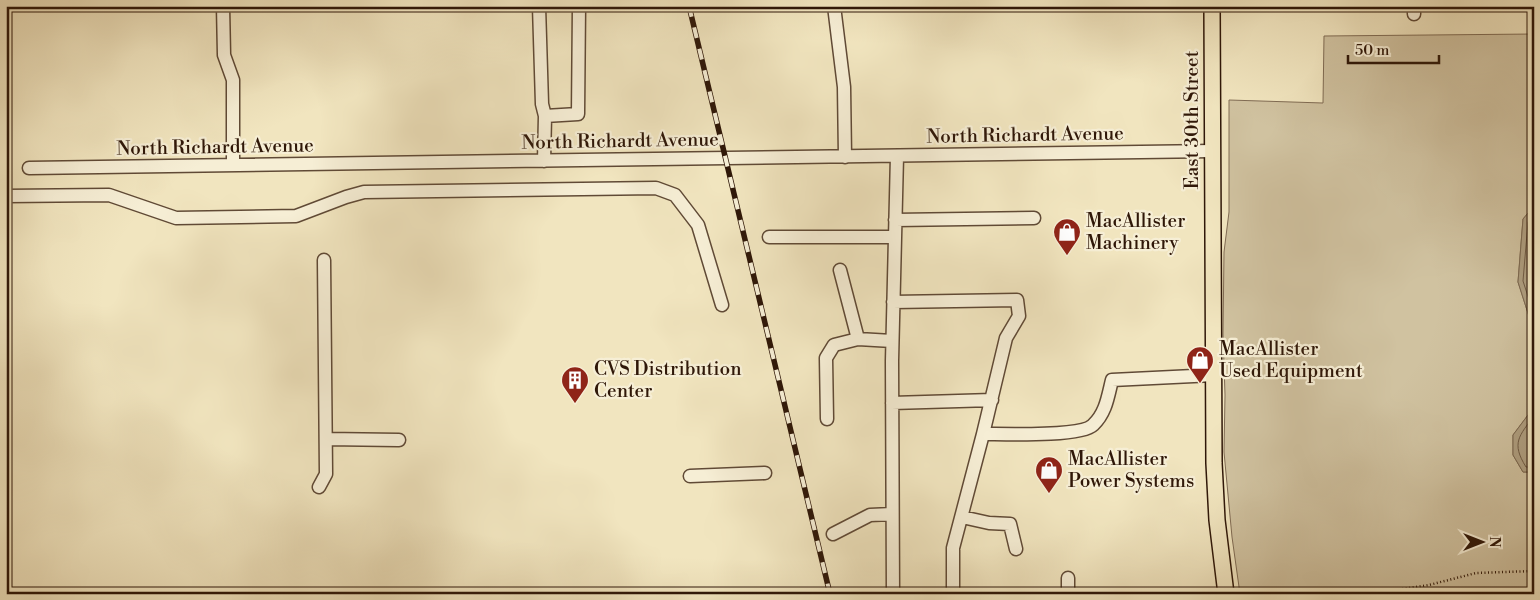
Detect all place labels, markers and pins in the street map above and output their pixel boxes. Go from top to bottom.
place label: MacAllister Machinery [1086,209,1185,255]
shop icon: MacAllister Machinery [1052,217,1082,256]
place label: MacAllister Used Equipment [1219,337,1363,383]
shop icon: MacAllister Used Equipment [1185,345,1215,384]
place label: CVS Distribution Center [594,357,742,403]
building icon: CVS Distribution Center [560,365,590,404]
place label: MacAllister Power Systems [1068,447,1194,493]
shop icon: MacAllister Power Systems [1034,455,1064,494]

